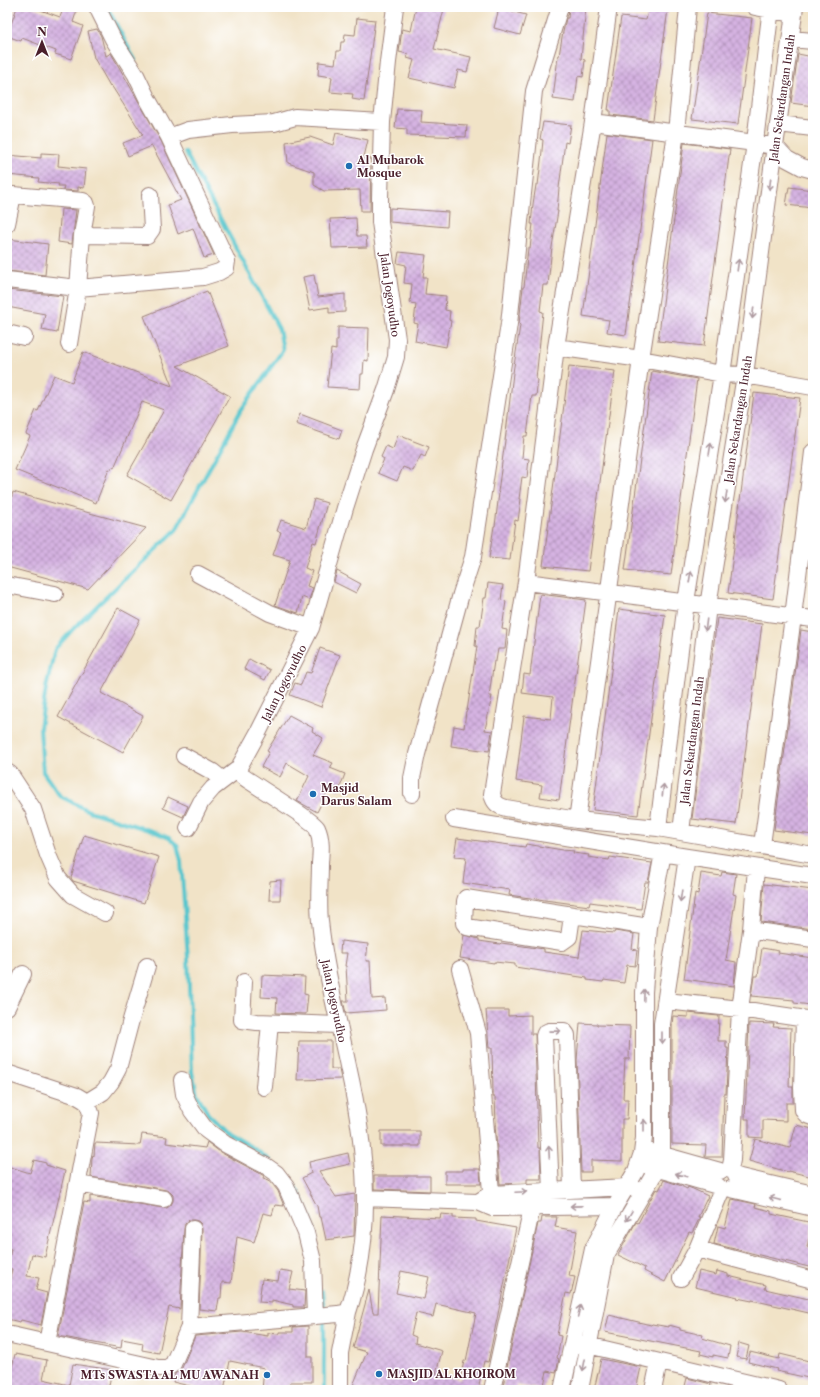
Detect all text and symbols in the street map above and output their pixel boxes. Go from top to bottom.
north arrow [22,22,62,62]
text: N [37,25,47,39]
street label: Jalan Sekardangan Indah [766,33,798,165]
place label: Al Mubarok Mosque [356,153,425,180]
marker: Al Mubarok Mosque [344,161,354,171]
one-way arrow [766,177,774,190]
street label: Jalan Jogoyudho [377,250,403,338]
one-way arrow [734,259,742,272]
one-way arrow [749,306,757,319]
street label: Jalan Sekardangan Indah [721,354,755,486]
one-way arrow [707,443,715,456]
one-way arrow [722,490,730,503]
one-way arrow [686,571,694,584]
one-way arrow [702,619,710,632]
street label: Jalan Jogoyudho [258,642,309,726]
street label: Jalan Sekardangan Indah [677,675,707,807]
place label: Masjid Darus Salam [321,781,392,808]
one-way arrow [659,783,666,796]
marker: Masjid Darus Salam [308,789,318,799]
one-way arrow [677,889,685,902]
street label: Jalan Jogoyudho [318,956,350,1044]
one-way arrow [640,989,648,1002]
one-way arrow [548,1028,561,1035]
one-way arrow [658,1031,666,1044]
one-way arrow [640,1119,648,1132]
one-way arrow [545,1146,553,1159]
one-way arrow [674,1171,687,1178]
one-way arrow [514,1189,527,1196]
one-way arrow [769,1195,782,1203]
one-way arrow [570,1203,583,1210]
one-way arrow [625,1210,633,1221]
one-way arrow [575,1305,583,1318]
one-way arrow [580,1358,588,1371]
place label: MASJID AL KHOIROM [387,1367,516,1381]
place label: MTs SWASTA AL MU AWANAH [81,1368,259,1382]
marker: MASJID AL KHOIROM [374,1369,384,1379]
marker: MTs SWASTA AL MU AWANAH [262,1370,272,1380]

